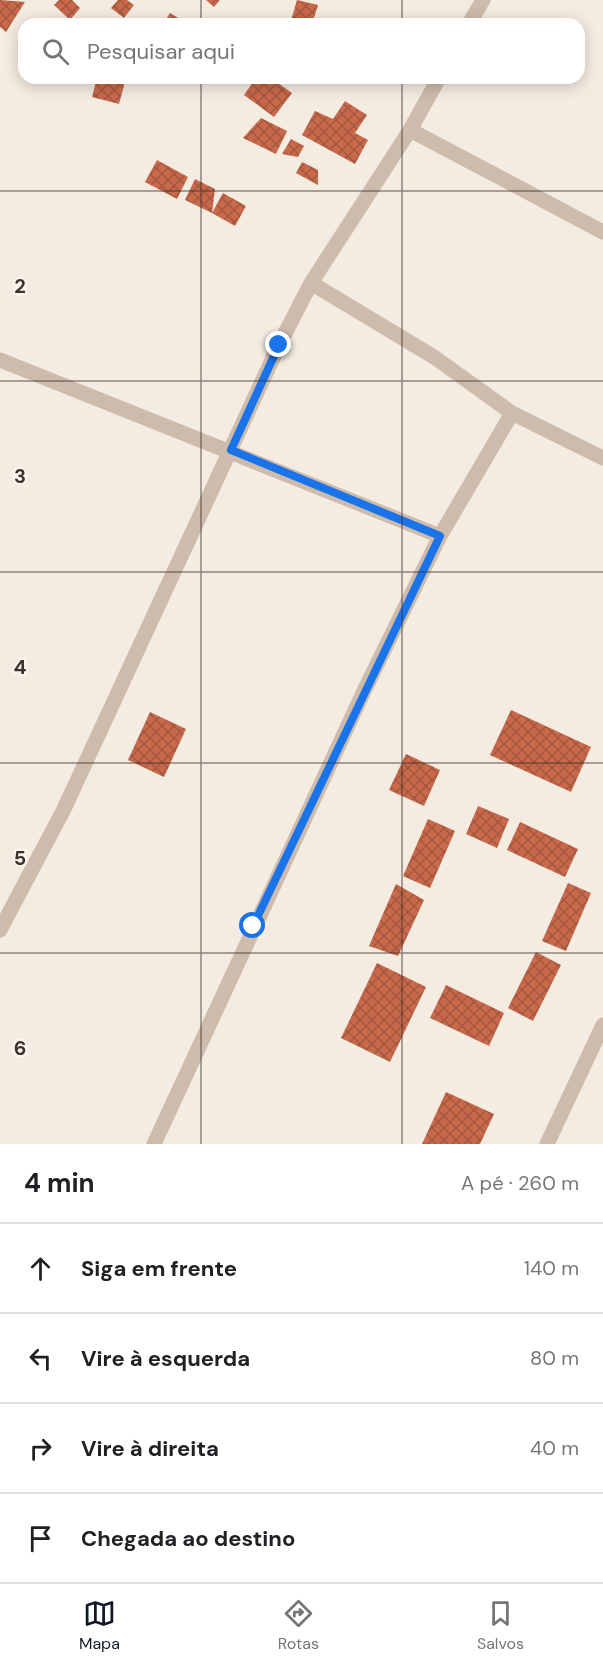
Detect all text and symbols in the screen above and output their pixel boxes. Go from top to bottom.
search box [18,18,585,84]
icon: search [39,35,72,68]
text: Pesquisar aqui [87,37,235,66]
text: 2 [14,273,26,299]
route end [265,331,291,357]
text: 3 [14,463,26,489]
text: 4 [14,654,27,680]
text: 5 [14,845,26,871]
route start [239,912,265,938]
text: 6 [14,1035,26,1061]
text: 4 min [24,1166,95,1200]
text: A pé · 260 m [461,1170,579,1196]
icon: ahead [24,1252,57,1285]
text: Siga em frente [81,1254,237,1283]
text: 140 m [524,1255,579,1281]
icon: left [24,1342,57,1375]
text: Vire à esquerda [81,1344,250,1373]
text: 80 m [530,1345,579,1371]
icon: right [24,1432,57,1465]
text: Vire à direita [81,1434,219,1463]
text: 40 m [530,1435,579,1461]
icon: arrive [24,1522,57,1555]
text: Chegada ao destino [81,1524,295,1553]
tab: Mapa [79,1597,120,1654]
tab: Rotas [278,1597,319,1654]
tab: Salvos [477,1597,524,1654]

